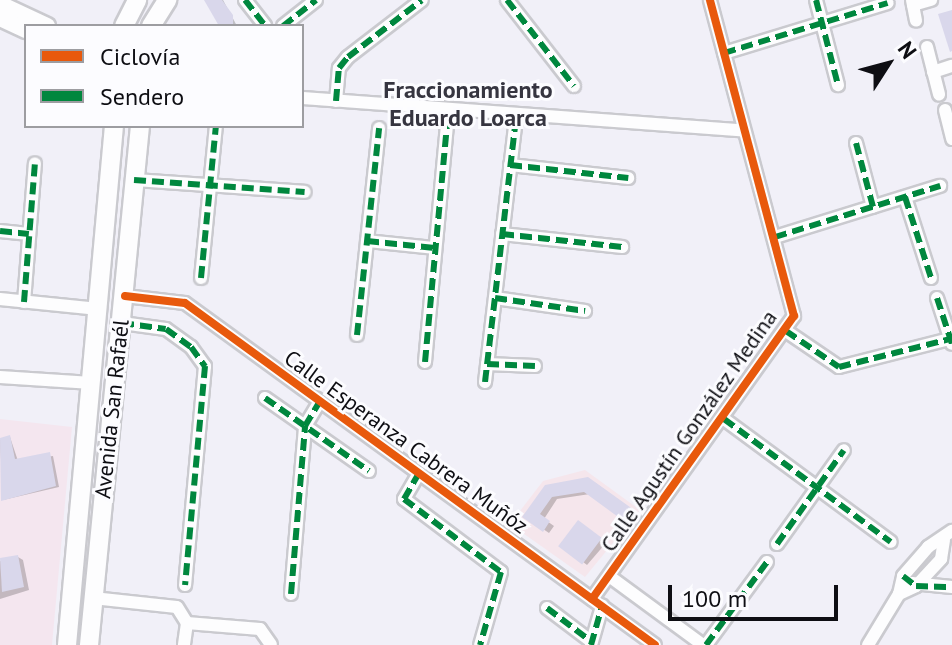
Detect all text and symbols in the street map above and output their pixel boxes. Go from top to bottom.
legend [24,24,304,128]
north arrow [848,24,928,104]
text: N [892,36,923,64]
text: Ciclovía [100,41,180,72]
district label: Fraccionamiento Eduardo Loarca [383,76,553,132]
text: Sendero [100,81,184,112]
street label: Calle Agustín González Medina [595,305,783,557]
street label: Avenida San Rafaél [89,318,135,500]
street label: Calle Esperanza Cabrera Muñóz [279,345,533,539]
scale bar [672,569,842,619]
text: 100 m [682,583,747,614]

